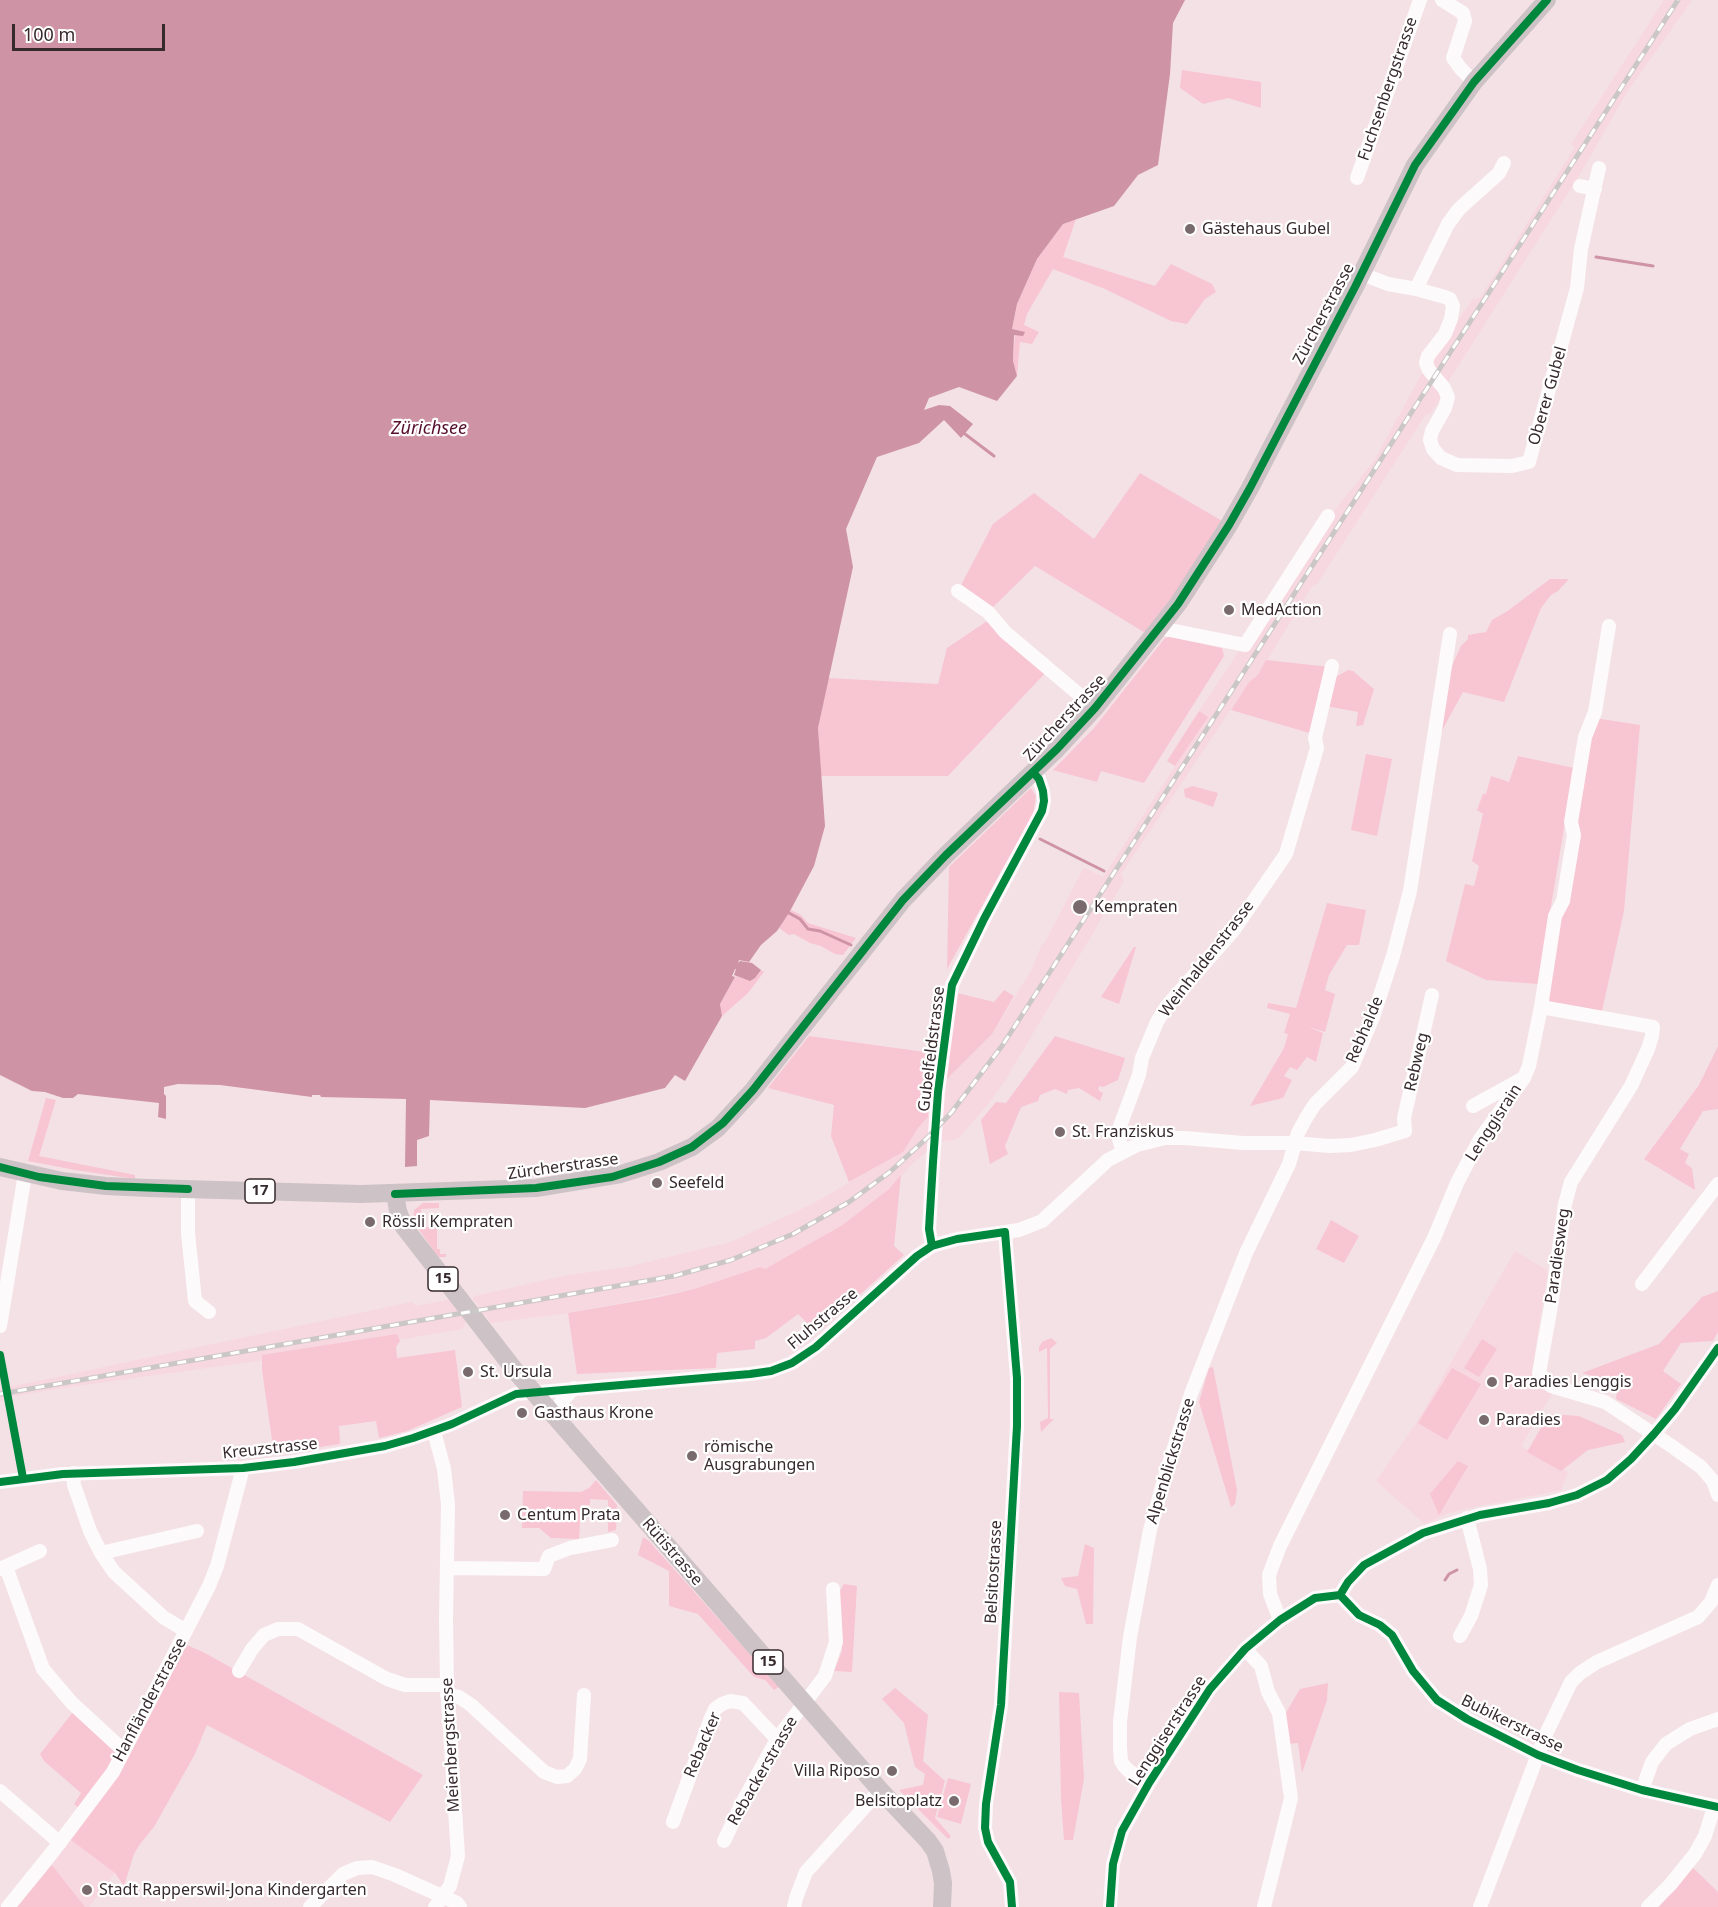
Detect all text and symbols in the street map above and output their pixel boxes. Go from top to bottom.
scale bar [15,12,168,50]
street label: Fuchsenbergstrasse [1354,15,1422,163]
text: 100 m [23,22,75,46]
place label: Gästehaus Gubel [1202,219,1330,239]
marker: Gästehaus Gubel [1183,222,1197,236]
street label: Zürcherstrasse [1289,260,1359,368]
street label: Oberer Gubel [1525,344,1571,448]
water label: Zürichsee [391,418,467,440]
place label: MedAction [1241,600,1322,620]
marker: MedAction [1222,603,1236,617]
street label: Zürcherstrasse [1020,671,1110,765]
place label: Kempraten [1094,897,1178,917]
street label: Weinhaldenstrasse [1156,897,1258,1021]
marker: Kempraten [1071,898,1089,916]
street label: Gubelfeldstrasse [915,985,949,1113]
street label: Rebhalde [1342,994,1388,1066]
street label: Rebweg [1401,1031,1433,1093]
street label: Lenggisrain [1462,1081,1526,1165]
place label: St. Franziskus [1072,1122,1174,1142]
marker: St. Franziskus [1053,1125,1067,1139]
street label: Zürcherstrasse [506,1150,620,1184]
place label: Seefeld [669,1173,724,1193]
marker: Seefeld [650,1176,664,1190]
road number: 17 [245,1179,275,1203]
street label: Paradiesweg [1542,1207,1574,1305]
place label: Rössli Kempraten [382,1212,513,1232]
marker: Rössli Kempraten [363,1215,377,1229]
road number: 15 [428,1267,458,1291]
street label: Fluhstrasse [784,1284,862,1354]
place label: St. Ursula [480,1362,552,1382]
marker: St. Ursula [461,1365,475,1379]
place label: Paradies Lenggis [1504,1372,1632,1392]
marker: Paradies Lenggis [1485,1375,1499,1389]
street label: Alpenblickstrasse [1143,1396,1199,1526]
place label: Gasthaus Krone [534,1403,653,1423]
marker: Gasthaus Krone [515,1406,529,1420]
place label: Paradies [1496,1410,1561,1430]
marker: Paradies [1477,1413,1491,1427]
street label: Kreuzstrasse [221,1434,319,1464]
place label: römische Ausgrabungen [704,1437,815,1475]
marker: römische Ausgrabungen [685,1449,699,1463]
place label: Centum Prata [517,1505,621,1525]
marker: Centum Prata [498,1508,512,1522]
street label: Rütistrasse [638,1514,706,1590]
street label: Belsitostrasse [982,1520,1006,1624]
street label: Hanfländerstrasse [109,1635,191,1765]
road number: 15 [753,1650,783,1674]
street label: Lenggiserstrasse [1125,1672,1211,1790]
street label: Meienbergstrasse [438,1677,464,1813]
street label: Bubikerstrasse [1458,1691,1566,1757]
street label: Rebacker [681,1709,725,1781]
street label: Rebackerstrasse [724,1713,802,1829]
place label: Villa Riposo [794,1761,880,1781]
marker: Villa Riposo [885,1764,899,1778]
place label: Belsitoplatz [855,1791,942,1811]
marker: Belsitoplatz [947,1794,961,1808]
place label: Stadt Rapperswil-Jona Kindergarten [99,1880,367,1900]
marker: Stadt Rapperswil-Jona Kindergarten [80,1883,94,1897]

